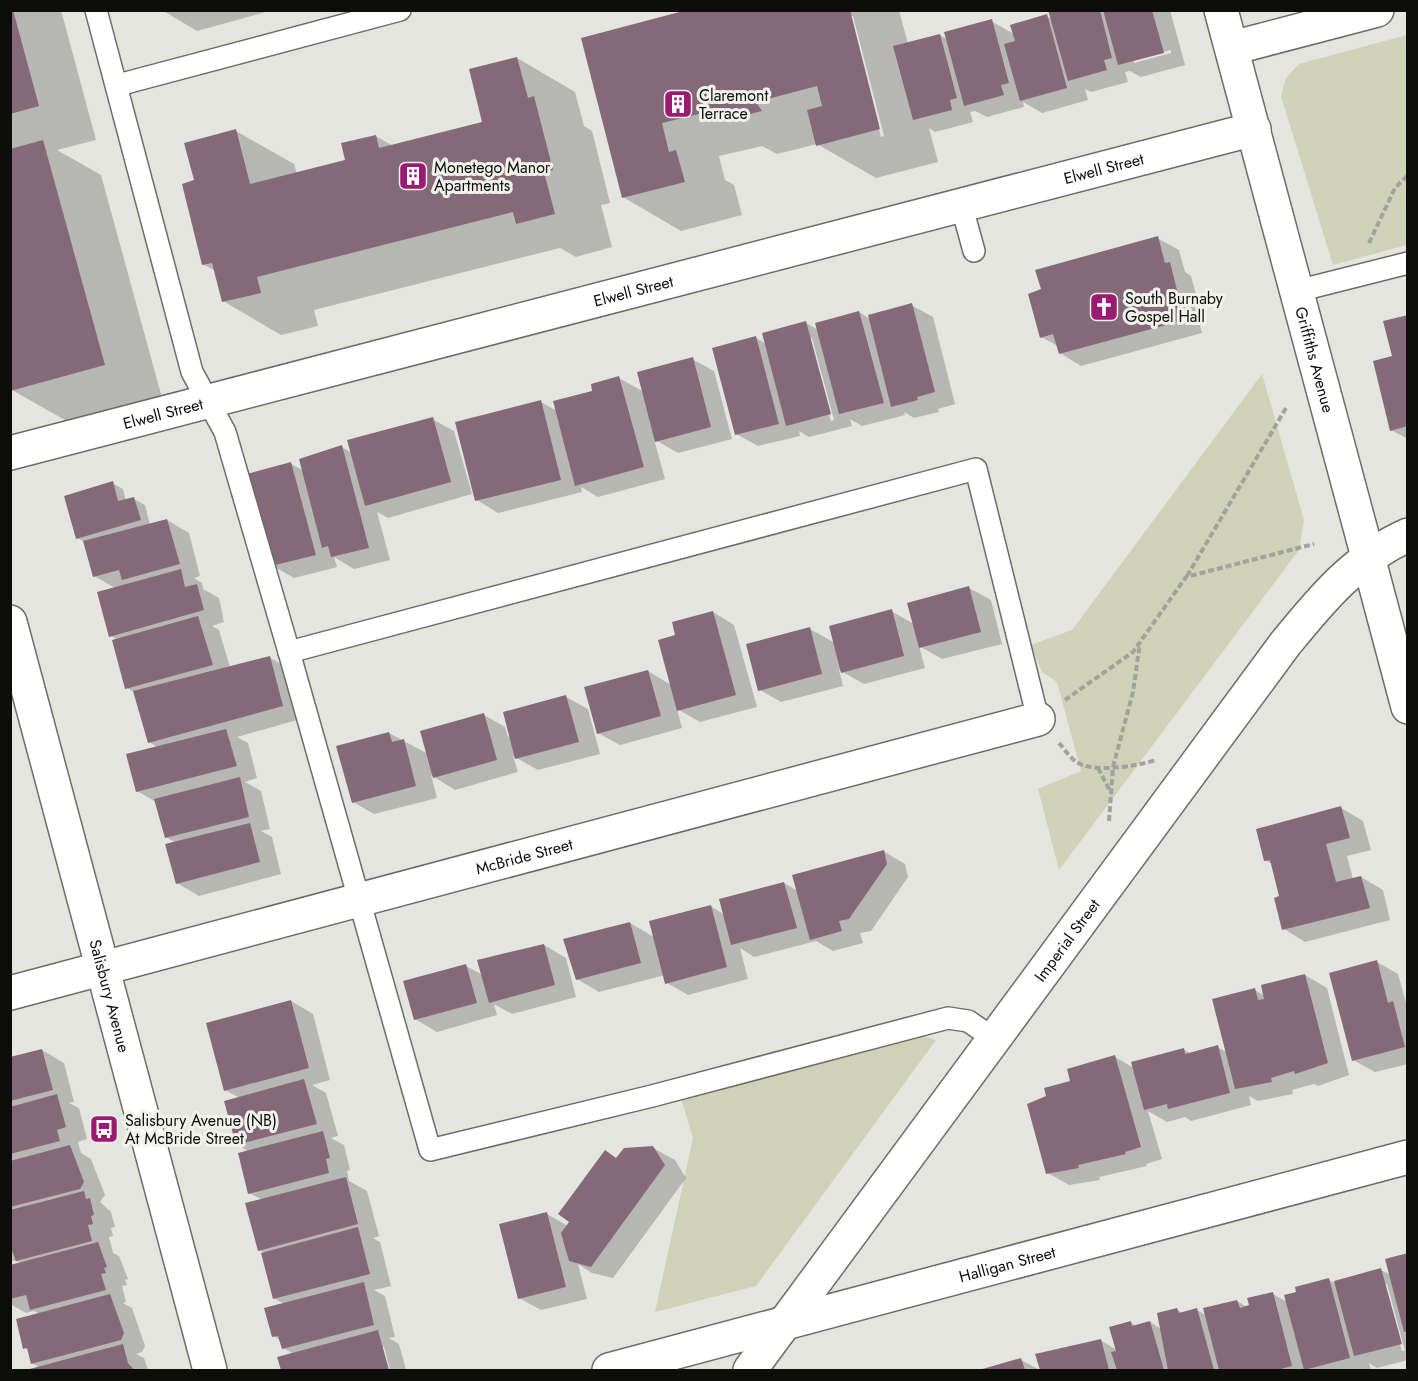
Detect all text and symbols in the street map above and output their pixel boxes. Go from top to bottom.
place label: Claremont Terrace [699,84,768,125]
building icon: Claremont Terrace [662,88,694,120]
street label: Elwell Street [1061,147,1146,190]
place label: Monetego Manor Apartments [434,156,551,197]
building icon: Monetego Manor Apartments [397,160,429,192]
street label: Elwell Street [591,269,676,312]
place label: South Burnaby Gospel Hall [1125,287,1224,328]
church icon: South Burnaby Gospel Hall [1088,291,1120,323]
street label: Griffiths Avenue [1290,304,1340,415]
street label: Elwell Street [120,392,206,435]
street label: McBride Street [473,832,575,880]
street label: Imperial Street [1028,894,1105,986]
street label: Salisbury Avenue [84,937,136,1055]
place label: Salisbury Avenue (NB) At McBride Street [125,1109,277,1150]
bus stop icon: Salisbury Avenue (NB) At McBride Street [88,1113,120,1145]
street label: Halligan Street [956,1240,1058,1288]

